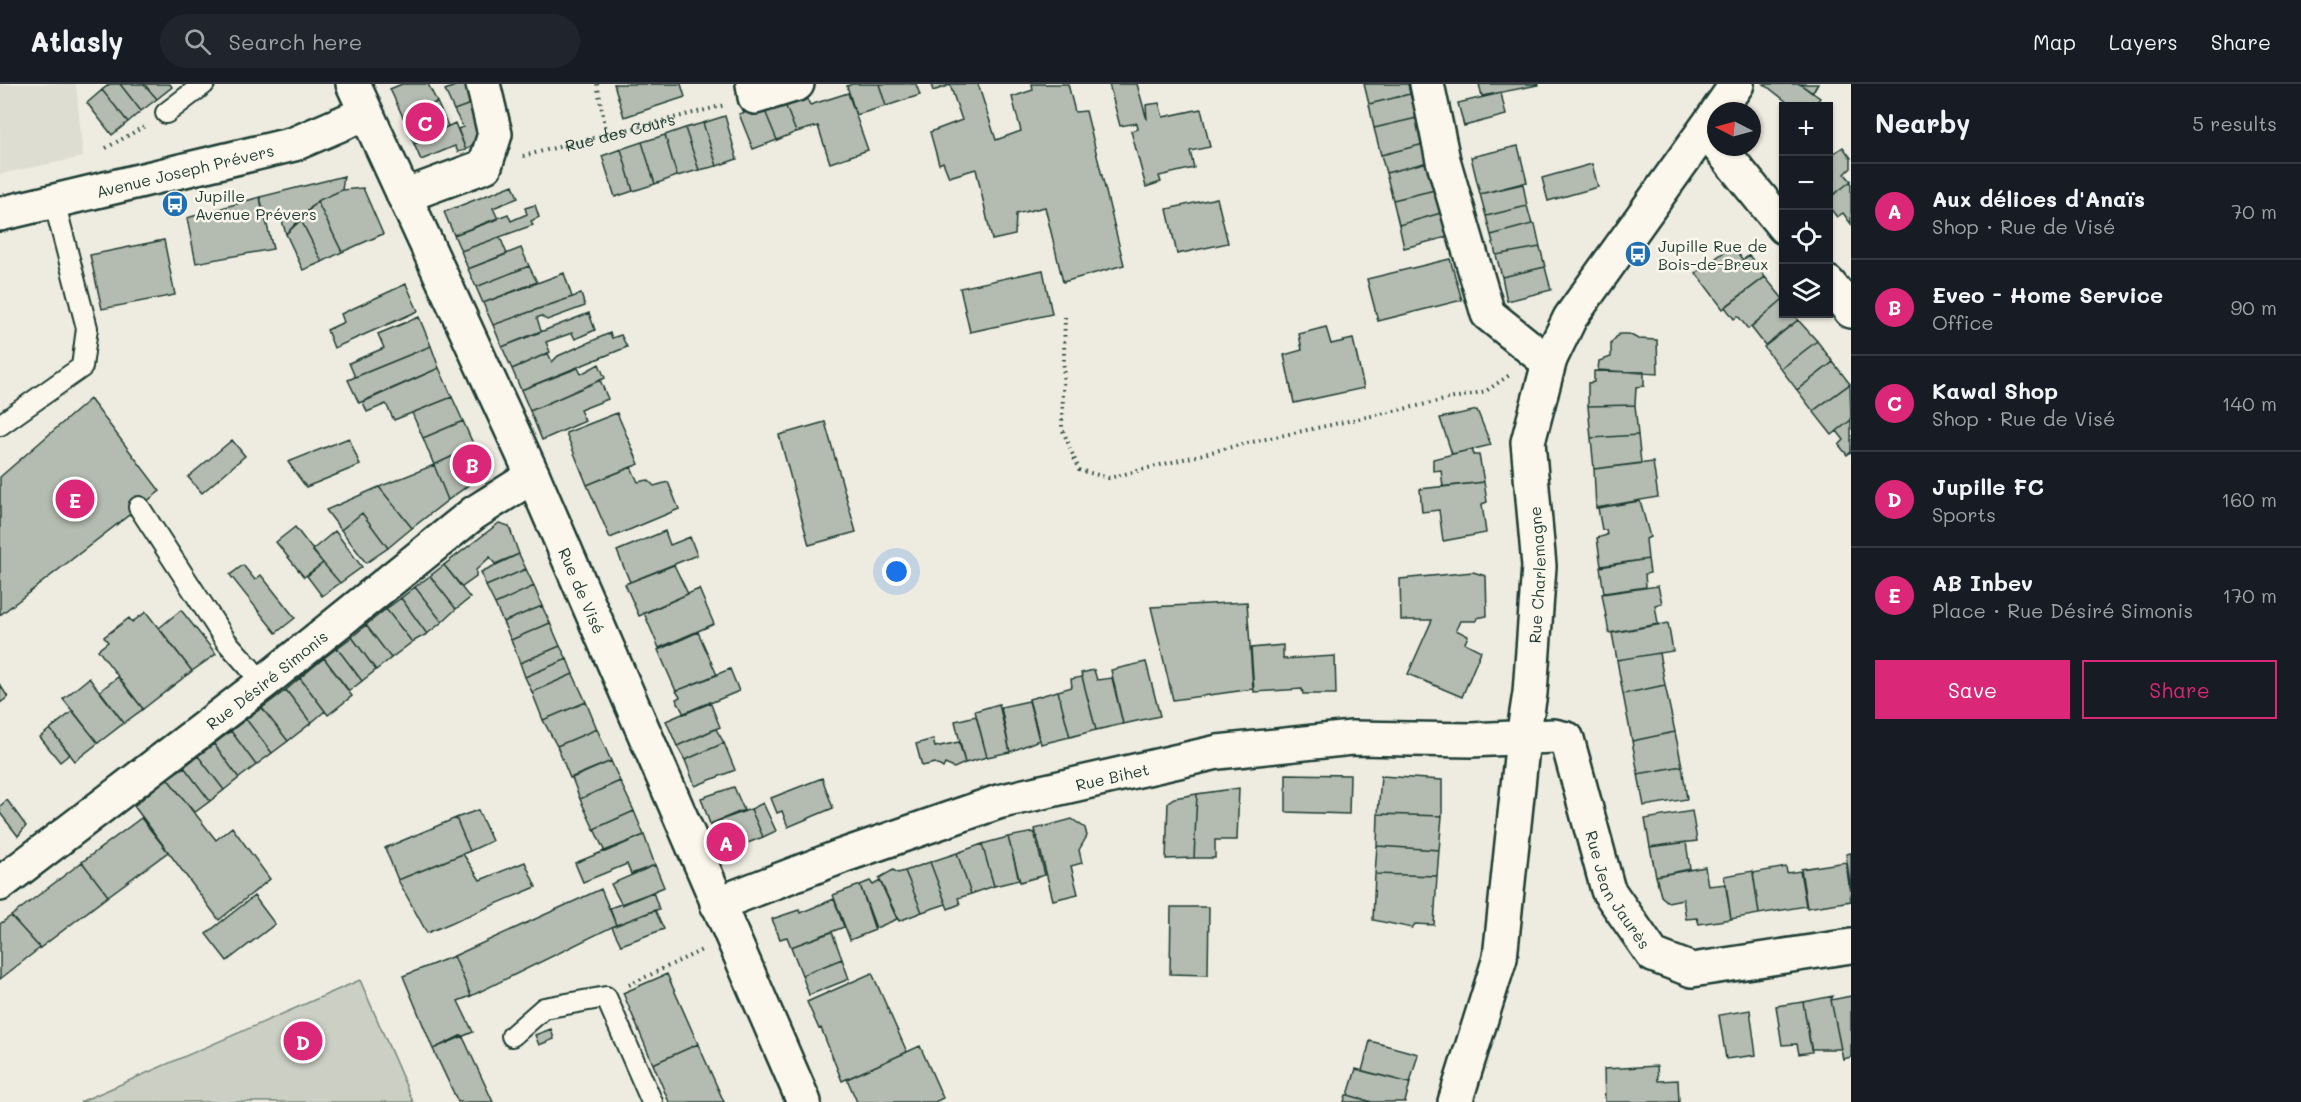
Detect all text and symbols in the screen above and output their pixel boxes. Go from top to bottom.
search box [160,14,580,68]
text: Atlasly [30,23,124,59]
icon: search [181,25,214,58]
text: Search here [229,27,362,56]
text: Map [2033,28,2076,55]
text: Layers [2109,28,2178,55]
text: Share [2211,28,2271,55]
pin: C [406,99,444,144]
north arrow [1707,102,1761,156]
map controls [1779,102,1833,318]
button: + [1779,102,1833,156]
text: Nearby [1875,106,1970,140]
street label: Rue des Cours [563,108,677,155]
text: 5 results [2192,110,2277,136]
street label: Avenue Joseph Prévers [94,139,276,201]
button: − [1779,156,1833,210]
text: Aux délices d'Anaïs [1932,184,2145,213]
place label: Jupille Avenue Prévers [195,185,317,224]
bus stop icon: Jupille Avenue Prévers [160,189,190,219]
text: A [1888,198,1901,224]
text: 70 m [2231,198,2277,224]
button: locate [1779,210,1833,264]
text: Shop · Rue de Visé [1932,213,2115,239]
place label: Jupille Rue de Bois-de-Breux [1658,235,1768,274]
bus stop icon: Jupille Rue de Bois-de-Breux [1623,239,1653,269]
button: layers [1779,264,1833,318]
text: Eveo - Home Service [1932,280,2163,309]
text: B [1888,294,1901,320]
text: 90 m [2231,294,2277,320]
text: Office [1932,309,1994,335]
text: Kawal Shop [1932,376,2058,405]
text: C [1887,390,1902,416]
text: 140 m [2222,390,2277,416]
text: Shop · Rue de Visé [1932,405,2115,431]
pin: B [452,442,492,487]
text: Jupille FC [1932,472,2044,501]
pin: E [56,476,94,522]
text: D [1887,486,1902,512]
text: 160 m [2221,486,2277,512]
text: Sports [1932,501,1996,527]
street label: Rue Charlemagne [1523,506,1550,644]
street label: Rue de Visé [555,544,610,637]
your location [882,557,911,586]
text: AB Inbev [1932,568,2033,597]
text: E [1888,582,1901,608]
text: 170 m [2222,582,2277,608]
text: Place · Rue Désiré Simonis [1932,597,2193,623]
street label: Rue Désiré Simonis [201,625,331,733]
button: Save [1875,660,2070,719]
button: Share [2082,660,2277,719]
street label: Rue Bihet [1073,758,1151,795]
pin: A [706,820,746,864]
street label: Rue Jean Jaurès [1582,828,1656,953]
pin: D [284,1018,322,1064]

